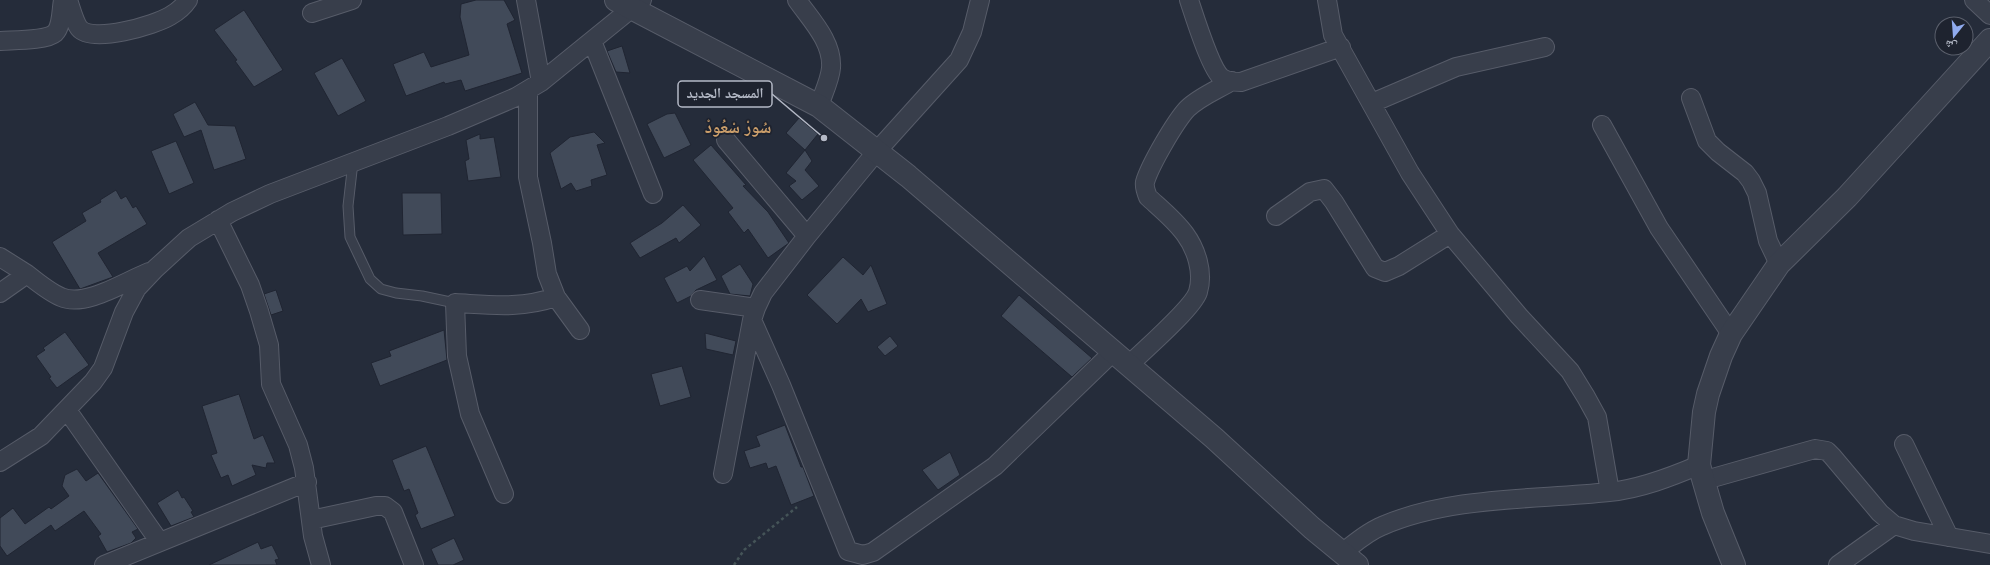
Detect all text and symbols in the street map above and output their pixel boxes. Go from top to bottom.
north arrow [1934,16,1974,56]
text: ش [1943,36,1959,54]
callout: المسجد الجديد [678,81,772,107]
text: المسجد الجديد [686,84,764,102]
district label: سُورْ سْعُودْ [705,117,771,137]

